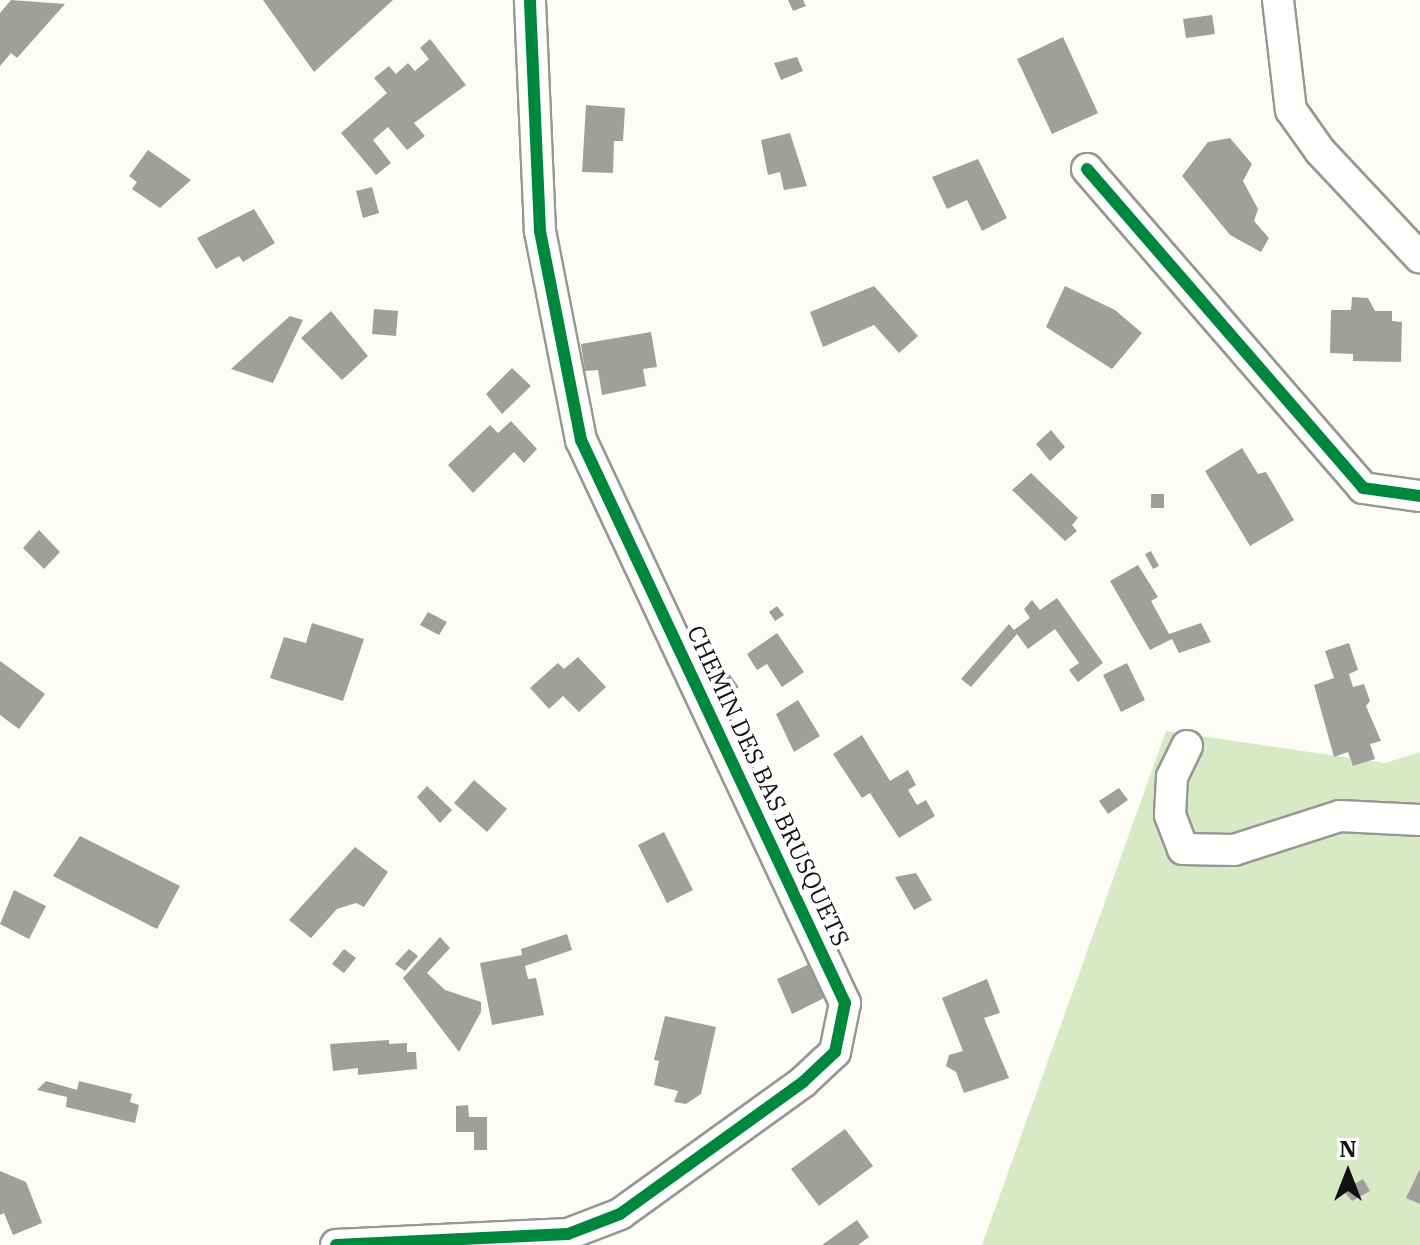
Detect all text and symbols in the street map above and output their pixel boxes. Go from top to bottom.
street label: CHEMIN DES BAS BRUSQUETS [681,621,855,951]
north arrow [1308,1133,1388,1213]
text: N [1339,1134,1357,1163]

